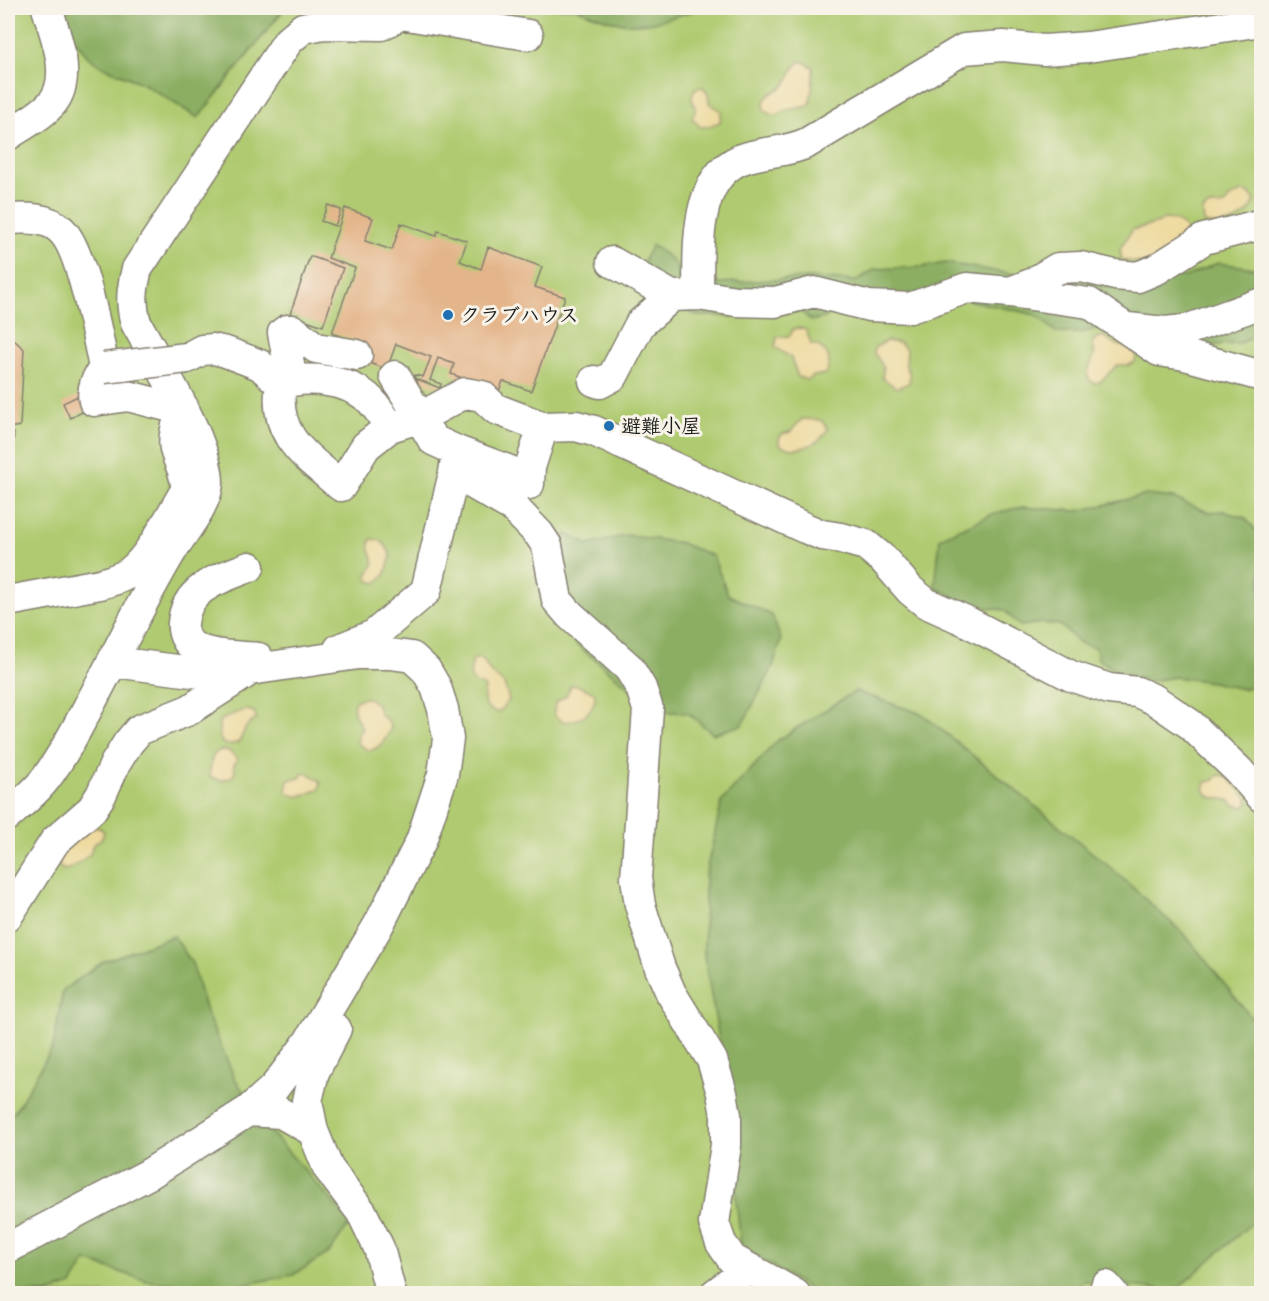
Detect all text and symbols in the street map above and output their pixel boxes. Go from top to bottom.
place label: クラブハウス [460,303,579,330]
marker: クラブハウス [441,308,455,322]
place label: 避難小屋 [621,414,701,441]
marker: 避難小屋 [602,419,616,433]

